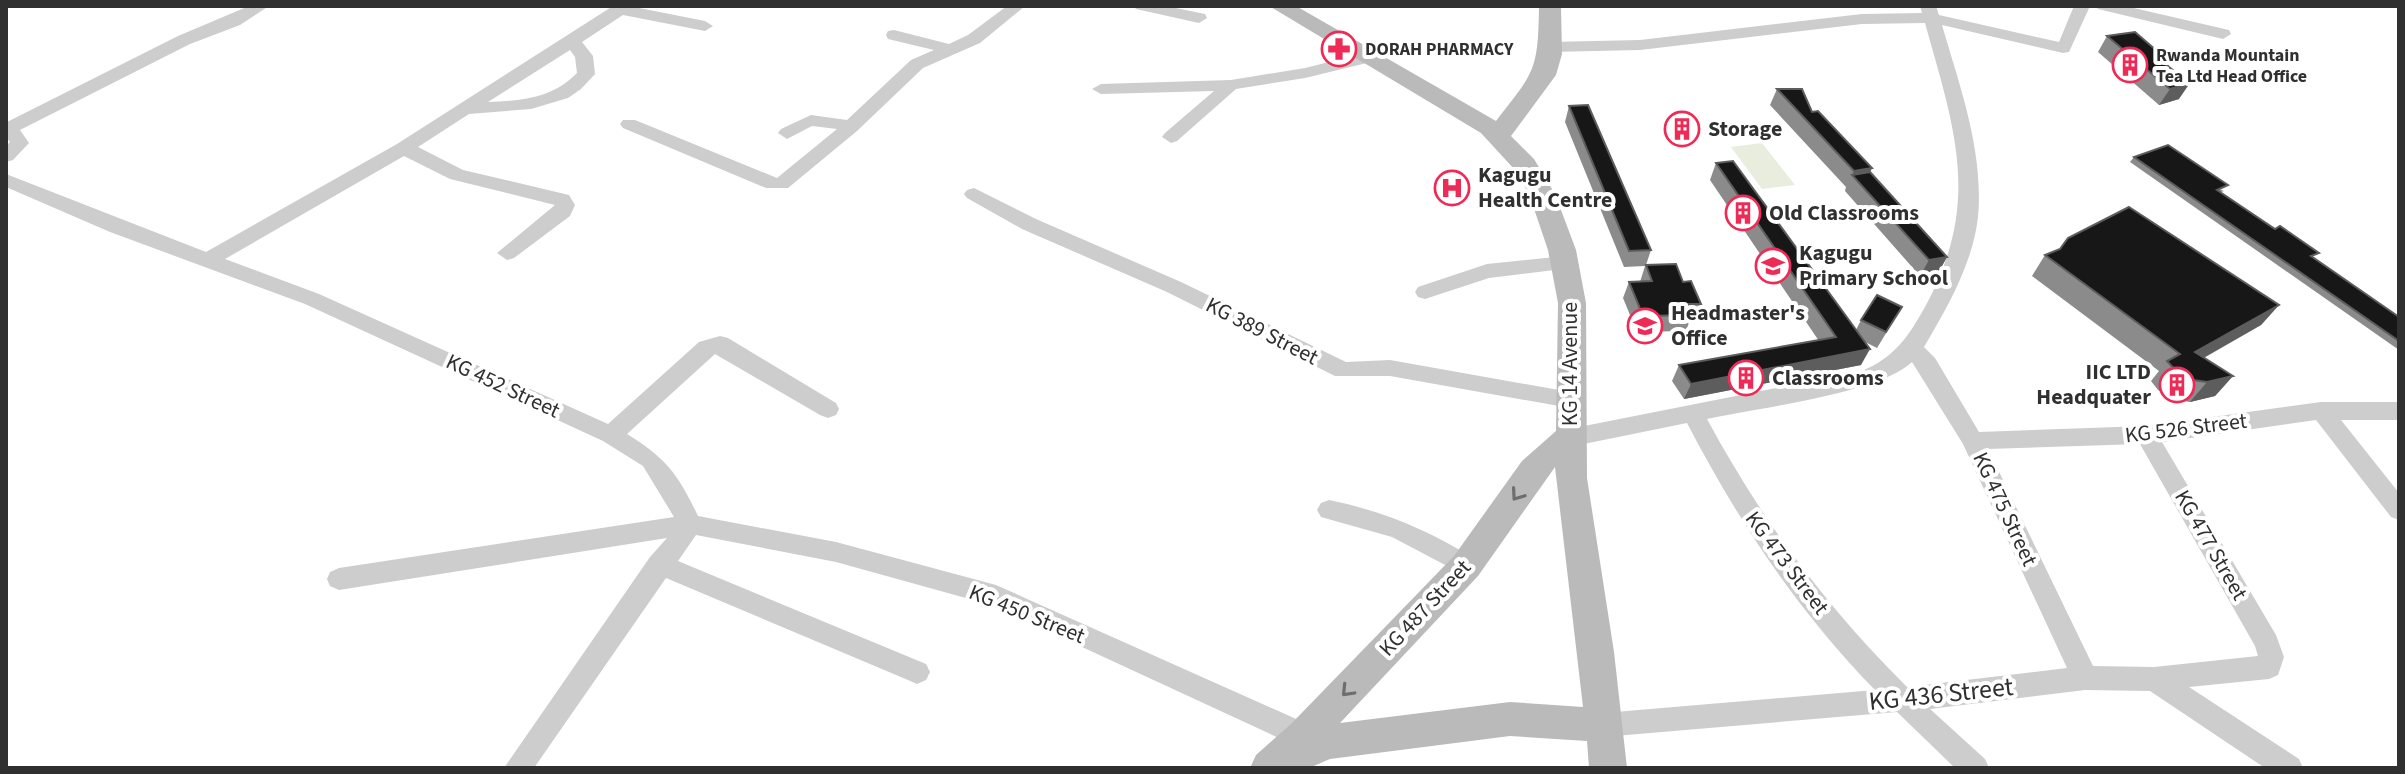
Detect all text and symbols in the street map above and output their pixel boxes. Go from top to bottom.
pharmacy icon: DORAH PHARMACY [1320,30,1358,68]
place label: DORAH PHARMACY [1365,37,1514,62]
place label: Rwanda Mountain Tea Ltd Head Office [2156,43,2307,89]
building icon: Rwanda Mountain Tea Ltd Head Office [2111,46,2149,84]
building icon: Storage [1663,110,1701,148]
place label: Storage [1708,113,1782,145]
place label: Kagugu Health Centre [1478,159,1612,216]
hospital icon: Kagugu Health Centre [1433,169,1471,207]
building icon: Old Classrooms [1724,194,1762,232]
place label: Old Classrooms [1769,197,1919,229]
place label: Kagugu Primary School [1799,237,1949,294]
school or university icon: Kagugu Primary School [1754,247,1792,285]
street label: KG 389 Street [1200,289,1324,373]
place label: Headmaster's Office [1671,297,1805,354]
street label: KG 14 Avenue [1554,302,1586,426]
school or university icon: Headmaster's Office [1626,307,1664,345]
street label: KG 452 Street [441,346,566,427]
place label: IIC LTD Headquater [2036,356,2151,413]
building icon: Classrooms [1727,359,1765,397]
place label: Classrooms [1772,362,1884,394]
building icon: IIC LTD Headquater [2158,366,2196,404]
street label: KG 526 Street [2123,405,2249,451]
street label: KG 475 Street [1965,447,2046,572]
street label: KG 477 Street [2166,484,2256,607]
one-way arrow [1512,486,1527,500]
street label: KG 473 Street [1737,504,1837,622]
street label: KG 487 Street [1371,552,1479,664]
street label: KG 450 Street [964,576,1090,652]
street label: KG 436 Street [1867,668,2015,720]
one-way arrow [1342,682,1356,696]

